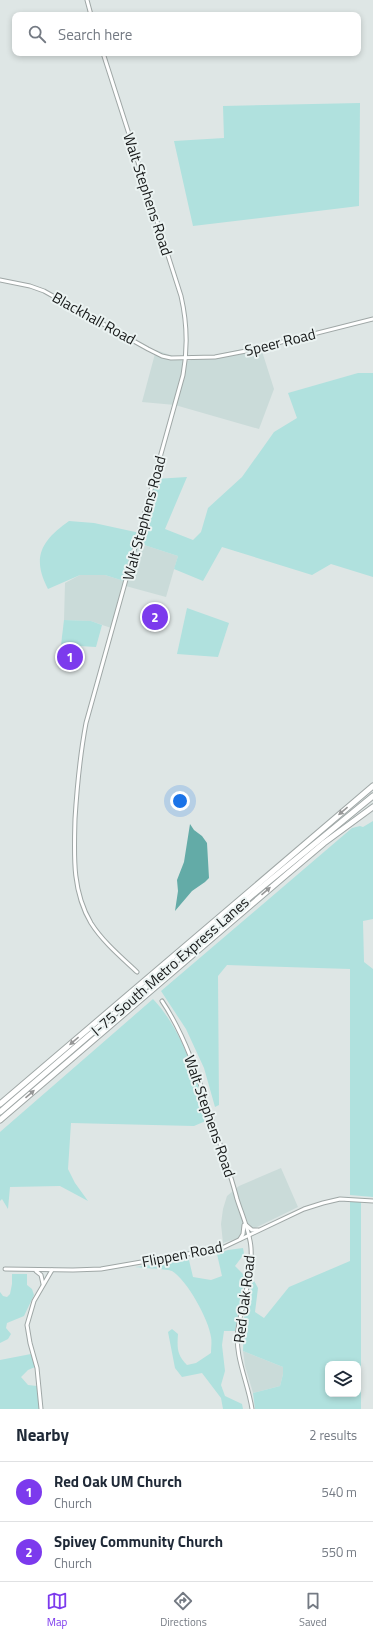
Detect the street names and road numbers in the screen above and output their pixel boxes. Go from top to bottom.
street label: Walt Stephens Road [117,130,179,258]
street label: Blackhall Road [48,286,140,350]
street label: Speer Road [242,322,318,362]
street label: Walt Stephens Road [116,453,172,583]
street label: I-75 South Metro Express Lanes [86,891,254,1041]
street label: Walt Stephens Road [178,1052,242,1180]
street label: Flippen Road [140,1235,224,1273]
street label: Red Oak Road [227,1254,261,1344]

